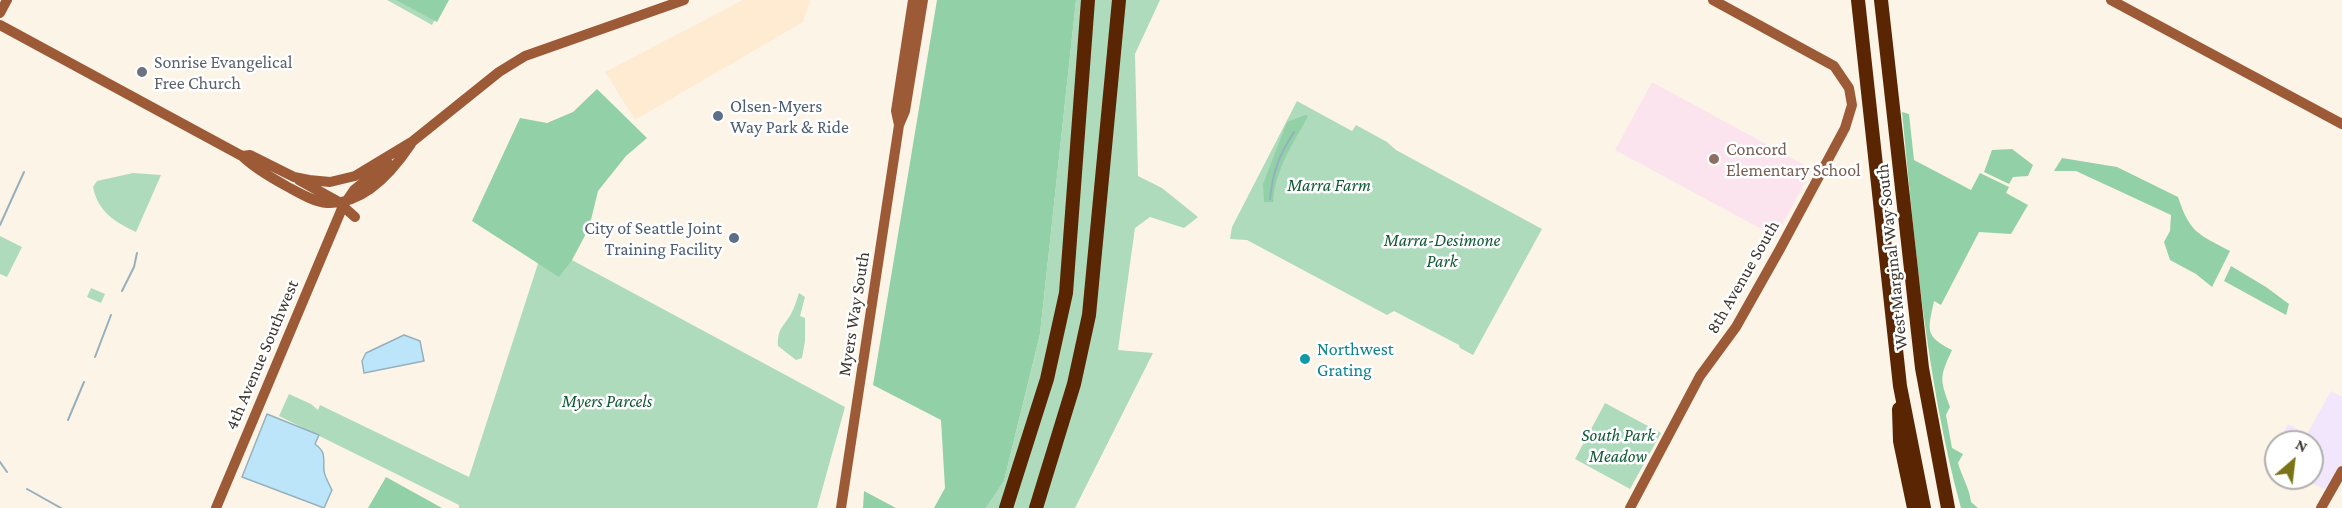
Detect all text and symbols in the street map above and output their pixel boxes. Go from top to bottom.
place label: Sonrise Evangelical Free Church [154,51,293,94]
marker: Sonrise Evangelical Free Church [135,65,149,79]
place label: Olsen-Myers Way Park & Ride [730,95,849,138]
marker: Olsen-Myers Way Park & Ride [711,109,725,123]
place label: Concord Elementary School [1726,138,1861,180]
marker: Concord Elementary School [1707,152,1721,166]
street label: West Marginal Way South [1871,163,1913,351]
park label: Marra Farm [1287,174,1371,196]
street label: 8th Avenue South [1702,216,1784,338]
place label: City of Seattle Joint Training Facility [584,217,722,260]
park label: Marra-Desimone Park [1384,229,1500,272]
marker: City of Seattle Joint Training Facility [727,231,741,245]
street label: Myers Way South [833,250,875,378]
street label: 4th Avenue Southwest [221,277,303,433]
place label: Northwest Grating [1317,338,1394,380]
marker: Northwest Grating [1298,352,1312,366]
park label: Myers Parcels [562,390,652,412]
park label: South Park Meadow [1581,424,1655,466]
north arrow [2264,430,2324,490]
text: N [2293,435,2311,455]

